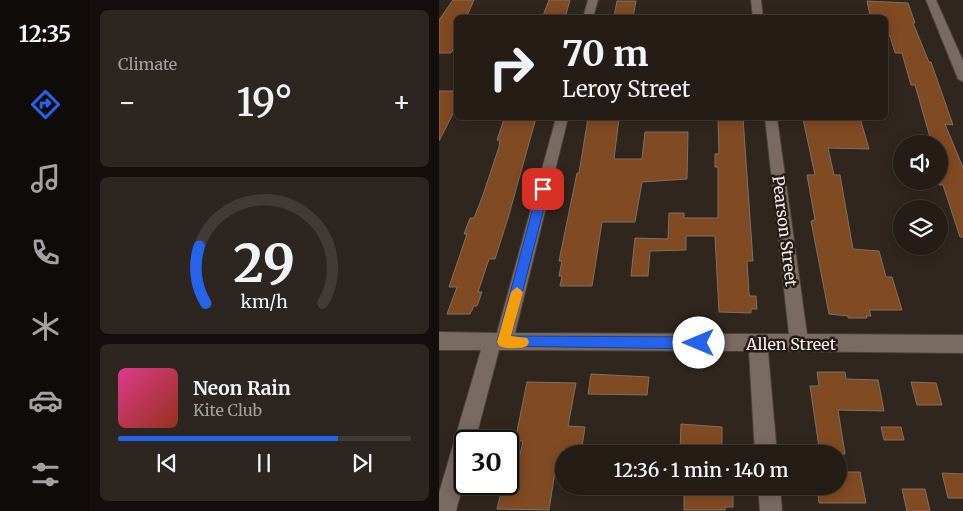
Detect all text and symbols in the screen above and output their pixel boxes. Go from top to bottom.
text: 12:35 [19,20,71,48]
text: 70 m [562,32,649,76]
icon: right [479,35,544,100]
text: Climate [118,54,177,74]
text: Leroy Street [562,75,690,103]
text: 19° [237,79,292,126]
text: − [118,84,137,120]
text: + [392,84,411,120]
icon: directions [28,87,63,122]
map controls [893,135,948,255]
button: sound [893,135,948,190]
icon: music [28,161,63,196]
pin [522,168,564,210]
icon: arrive [529,175,557,203]
street label: Pearson Street [768,175,802,288]
button: layers [893,200,948,255]
text: 29 [234,231,295,296]
icon: phone [28,235,63,270]
text: km/h [241,290,288,313]
icon: climate [28,309,63,344]
position arrow [672,316,724,368]
street label: Allen Street [745,334,837,354]
text: Neon Rain [193,376,291,400]
icon: car [28,383,63,418]
text: Kite Club [193,400,262,420]
speed limit sign: 30 [454,430,519,495]
icon: previous [153,449,181,477]
icon: pause [250,449,278,477]
icon: next [348,449,376,477]
icon: filters [28,457,63,492]
text: 12:36 · 1 min · 140 m [613,458,789,482]

